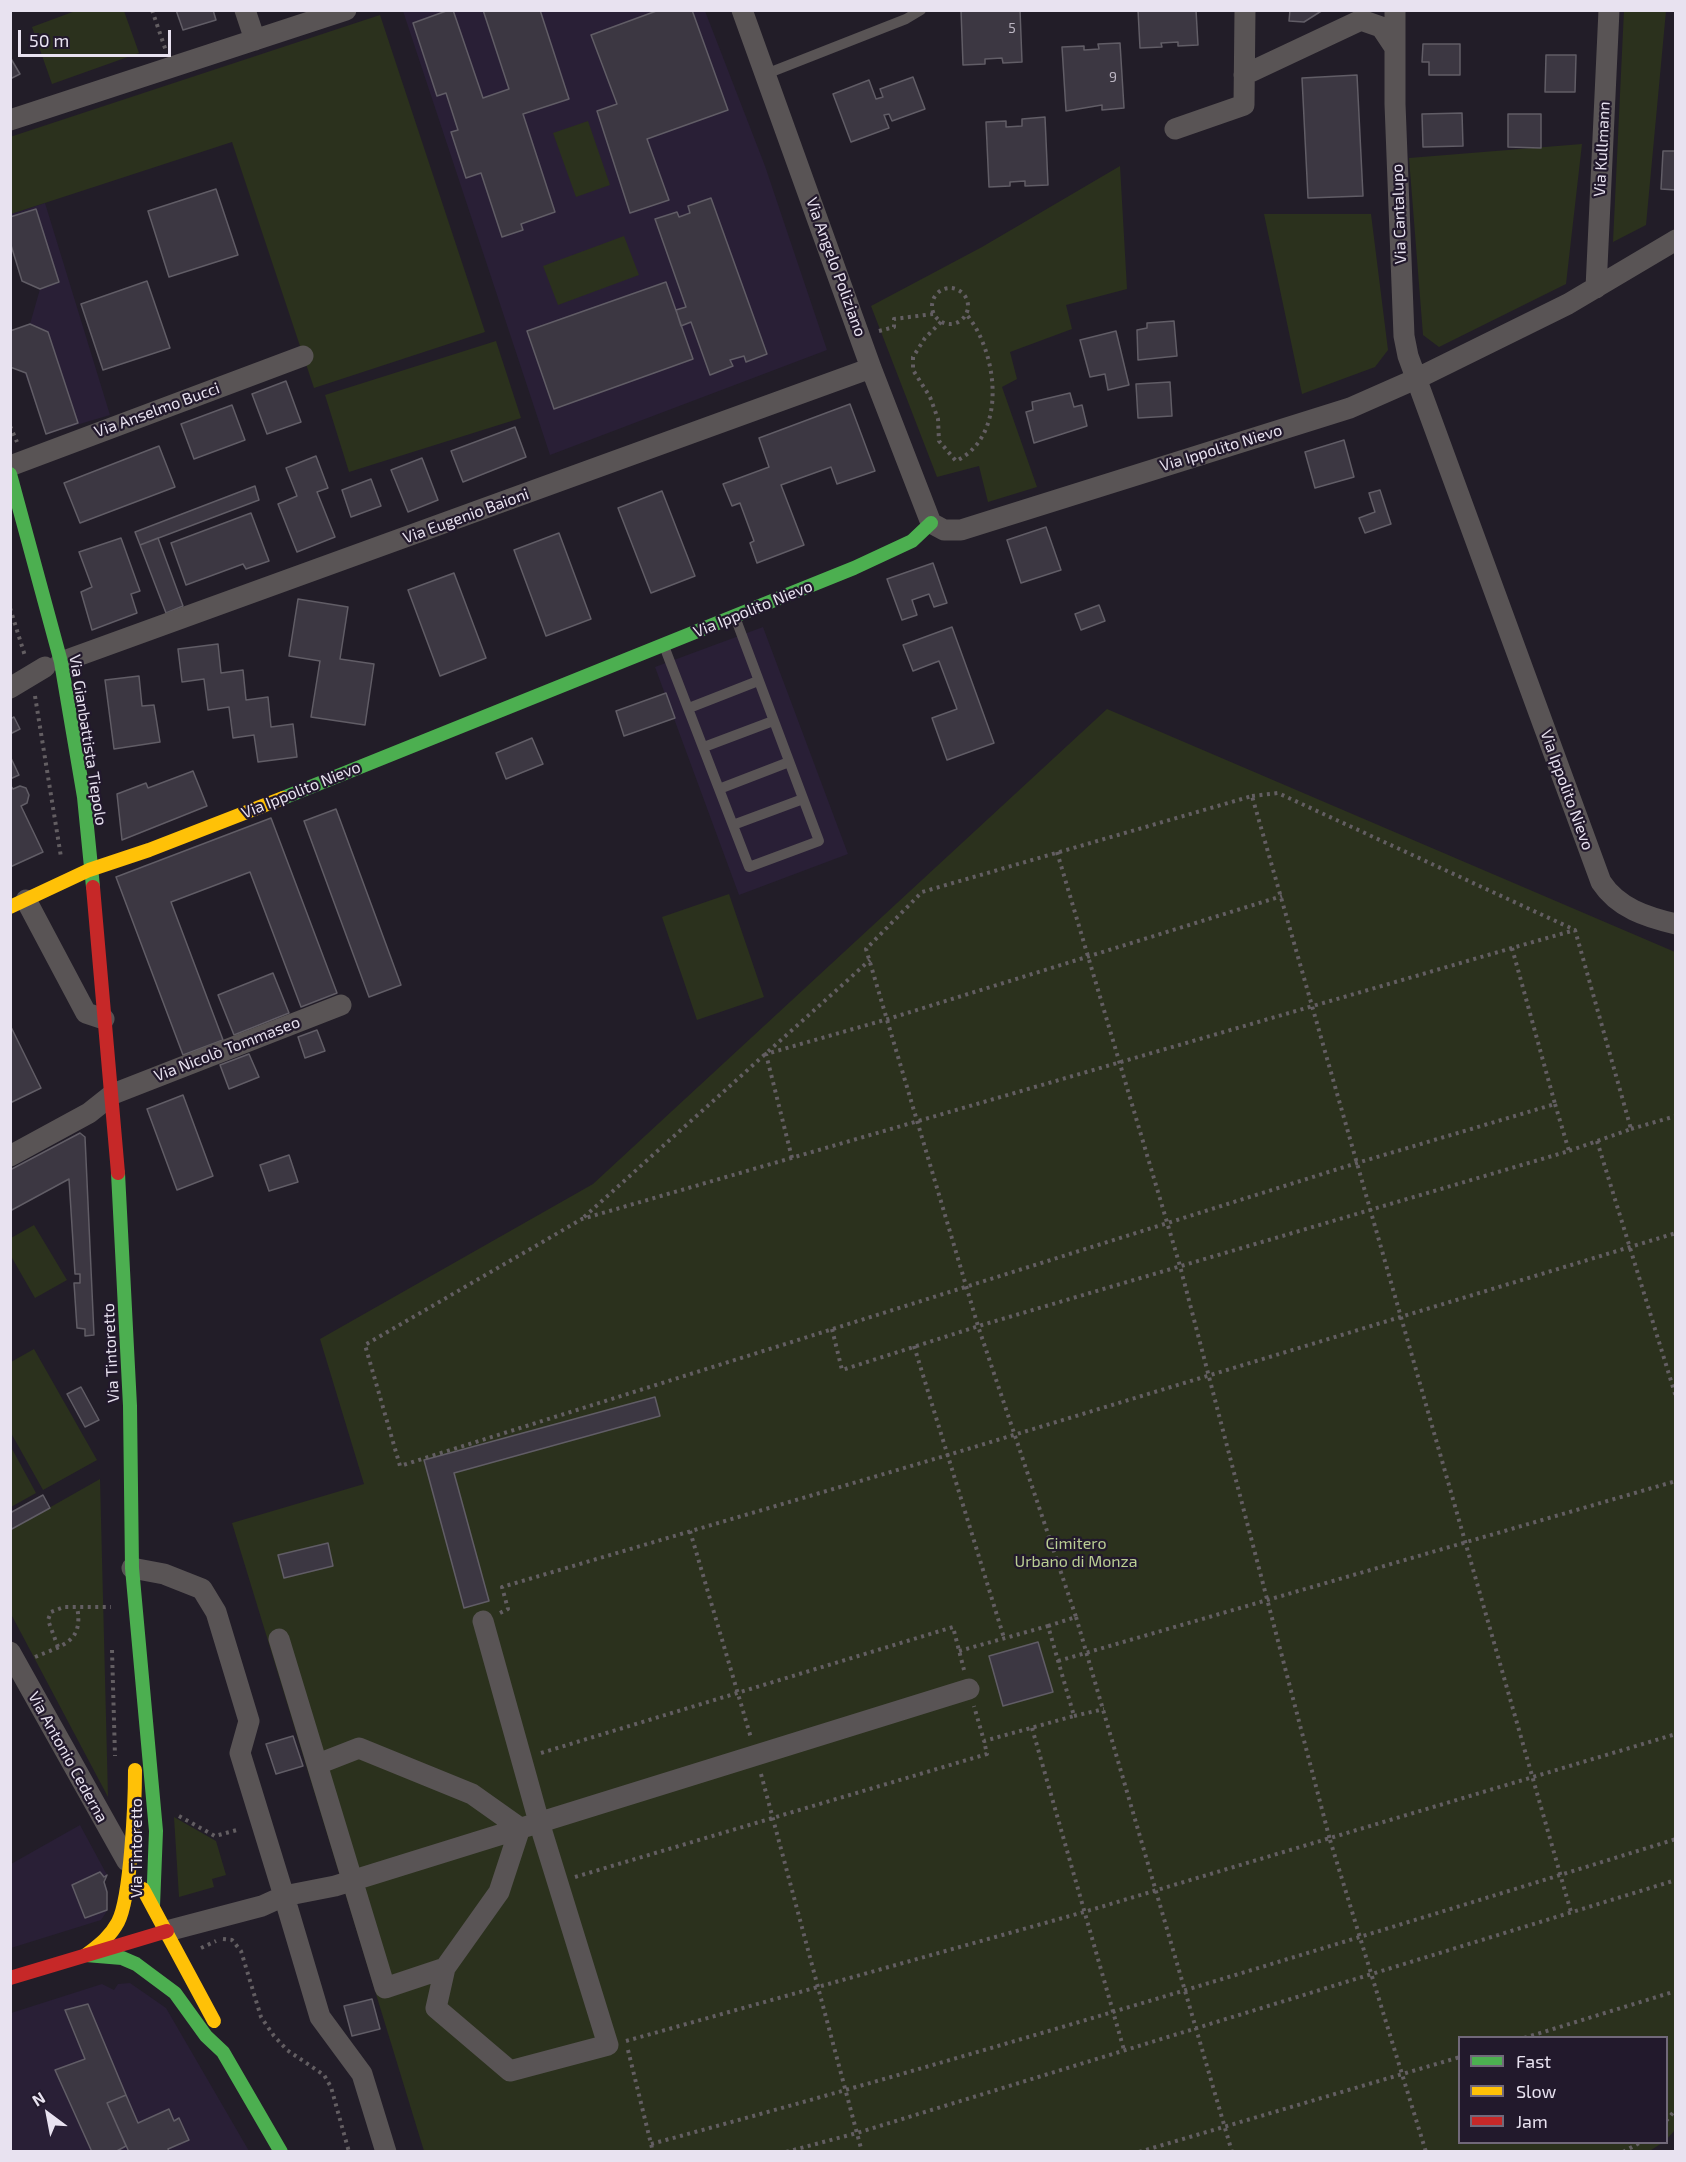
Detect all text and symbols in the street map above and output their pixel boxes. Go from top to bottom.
scale bar [21,18,174,56]
house number: 5 [1008,20,1016,36]
text: 50 m [29,29,69,51]
house number: 9 [1109,69,1117,85]
street label: Via Kullmann [1590,101,1614,197]
street label: Via Cantalupo [1388,164,1410,264]
street label: Via Angelo Poliziano [802,195,870,339]
street label: Via Anselmo Bucci [92,378,222,442]
street label: Via Ippolito Nievo [1158,420,1284,476]
street label: Via Eugenio Baioni [400,484,532,548]
street label: Via Ippolito Nievo [691,576,815,642]
street label: Via Gianbattista Tiepolo [65,653,111,827]
street label: Via Ippolito Nievo [1536,727,1598,853]
street label: Via Ippolito Nievo [239,757,363,823]
street label: Via Nicolò Tommaseo [151,1012,303,1086]
street label: Via Tintoretto [99,1303,123,1403]
park label: Cimitero Urbano di Monza [1015,1534,1137,1572]
street label: Via Antonio Cederna [24,1688,112,1826]
street label: Via Tintoretto [127,1798,147,1898]
legend [1458,2036,1668,2144]
text: Fast [1516,2050,1551,2072]
text: Slow [1516,2080,1556,2102]
north arrow [18,2084,78,2144]
text: N [28,2087,48,2109]
text: Jam [1516,2110,1548,2132]

